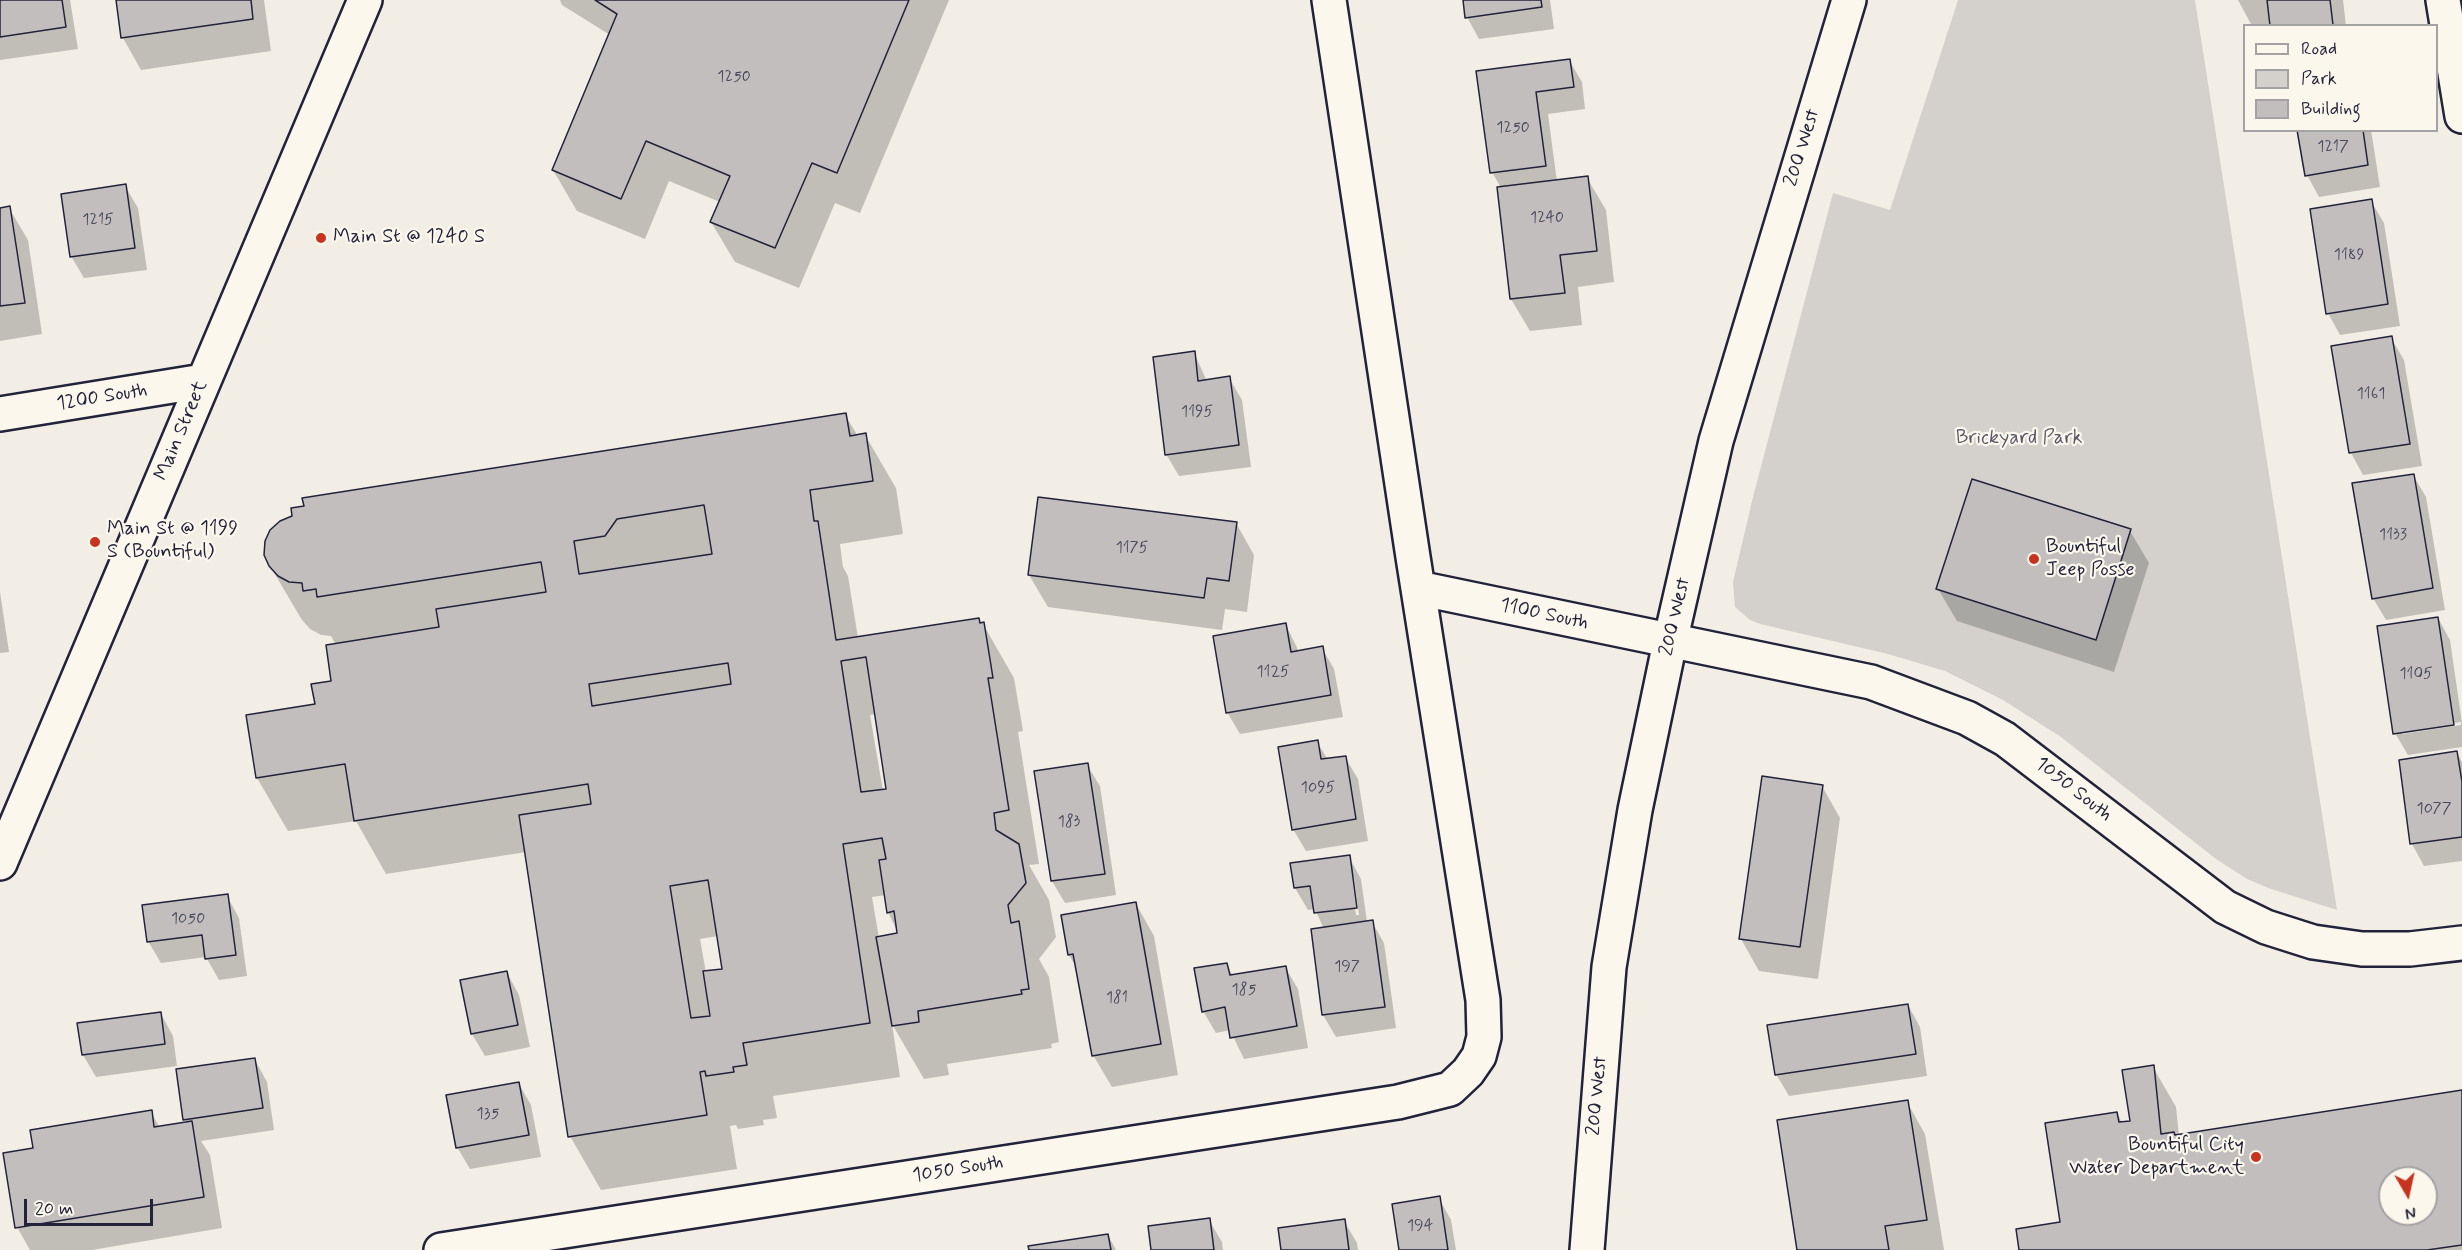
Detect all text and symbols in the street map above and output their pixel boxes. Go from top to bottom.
legend [2243,24,2438,132]
text: Road [2301,37,2337,61]
text: Park [2301,67,2337,91]
house number: 1250 [717,68,751,88]
text: Building [2301,97,2361,121]
street label: 200 West [1780,106,1826,190]
house number: 1250 [1496,119,1530,139]
house number: 1217 [2317,138,2349,158]
house number: 1240 [1530,209,1564,229]
house number: 1215 [82,211,114,231]
place label: Main St @ 1240 S [333,226,485,250]
marker: Main St @ 1240 S [314,231,328,245]
house number: 1189 [2334,246,2364,266]
street label: Main Street [150,377,214,485]
street label: 1200 South [55,379,149,417]
house number: 1161 [2357,385,2385,405]
house number: 1195 [1181,403,1213,423]
park label: Brickyard Park [1956,427,2082,451]
place label: Main St @ 1199 S (Bountiful) [107,518,238,565]
house number: 1133 [2379,526,2407,546]
marker: Main St @ 1199 S (Bountiful) [88,535,102,549]
place label: Bountiful Jeep Posse [2046,536,2135,583]
house number: 1175 [1116,539,1148,559]
marker: Bountiful Jeep Posse [2027,552,2041,566]
street label: 200 West [1655,575,1697,659]
street label: 1100 South [1498,594,1590,636]
house number: 1125 [1256,663,1290,683]
house number: 1105 [2399,665,2433,685]
street label: 1050 South [2030,752,2116,828]
house number: 1095 [1301,779,1335,799]
house number: 1077 [2417,800,2451,820]
house number: 183 [1058,813,1080,833]
house number: 1050 [171,910,205,930]
house number: 197 [1334,958,1360,978]
house number: 185 [1232,981,1256,1001]
house number: 181 [1106,989,1128,1009]
street label: 200 West [1583,1055,1613,1137]
house number: 135 [477,1105,499,1125]
place label: Bountiful City Water Department [2069,1134,2244,1181]
marker: Bountiful City Water Department [2249,1150,2263,1164]
street label: 1050 South [911,1151,1005,1189]
north arrow [2378,1166,2438,1226]
scale bar [27,1187,156,1225]
text: 20 m [35,1197,73,1221]
text: N [2404,1201,2417,1224]
house number: 194 [1407,1217,1433,1237]

